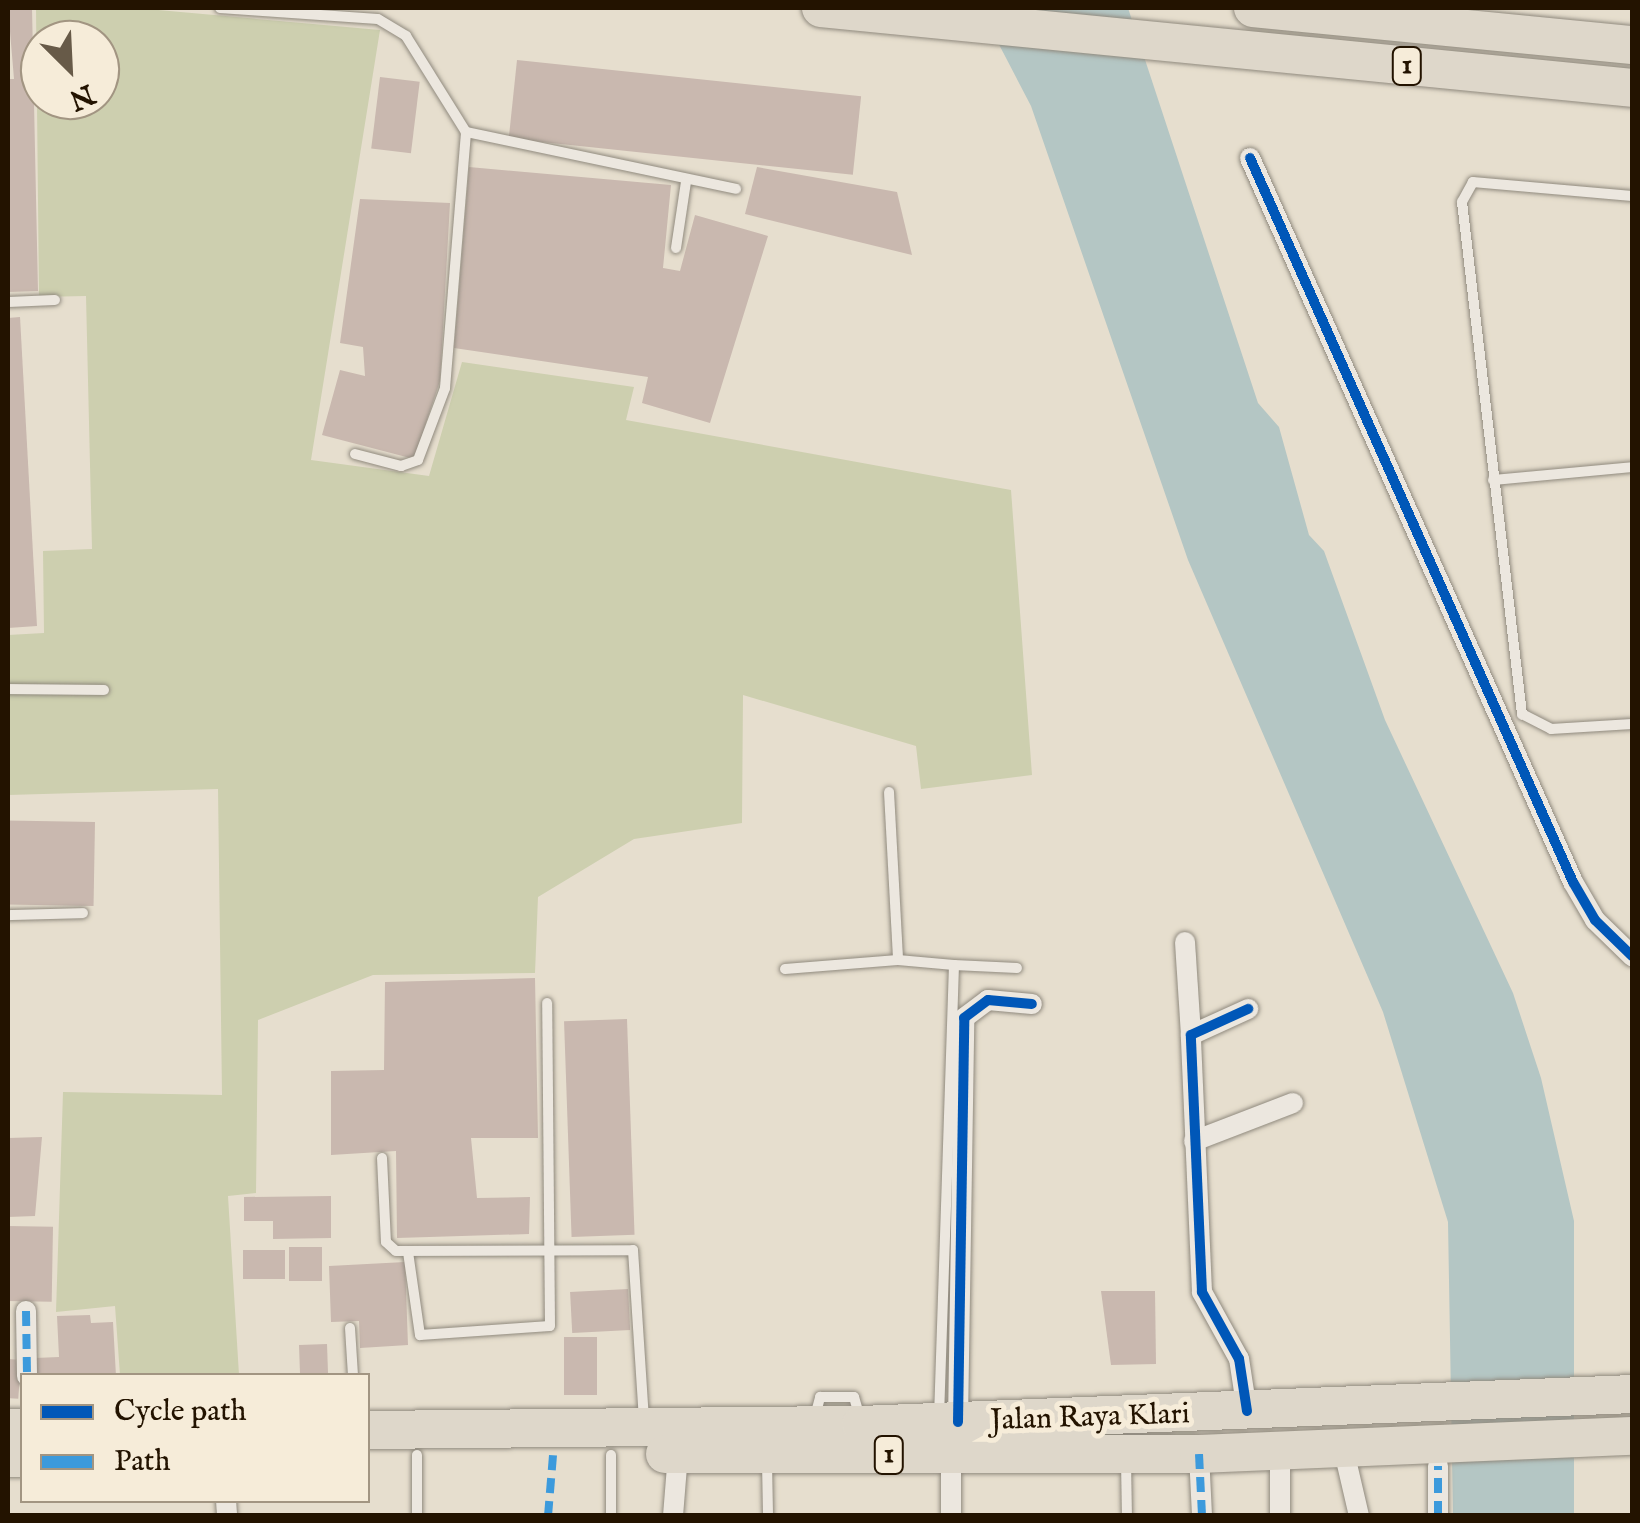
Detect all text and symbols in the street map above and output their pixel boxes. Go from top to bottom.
north arrow [20,20,120,120]
road number: 1 [1390,43,1424,89]
text: N [63,75,100,117]
legend [20,1373,370,1503]
text: Cycle path [114,1393,247,1431]
street label: Jalan Raya Klari [990,1397,1190,1439]
road number: 1 [872,1432,906,1478]
text: Path [114,1443,170,1481]

